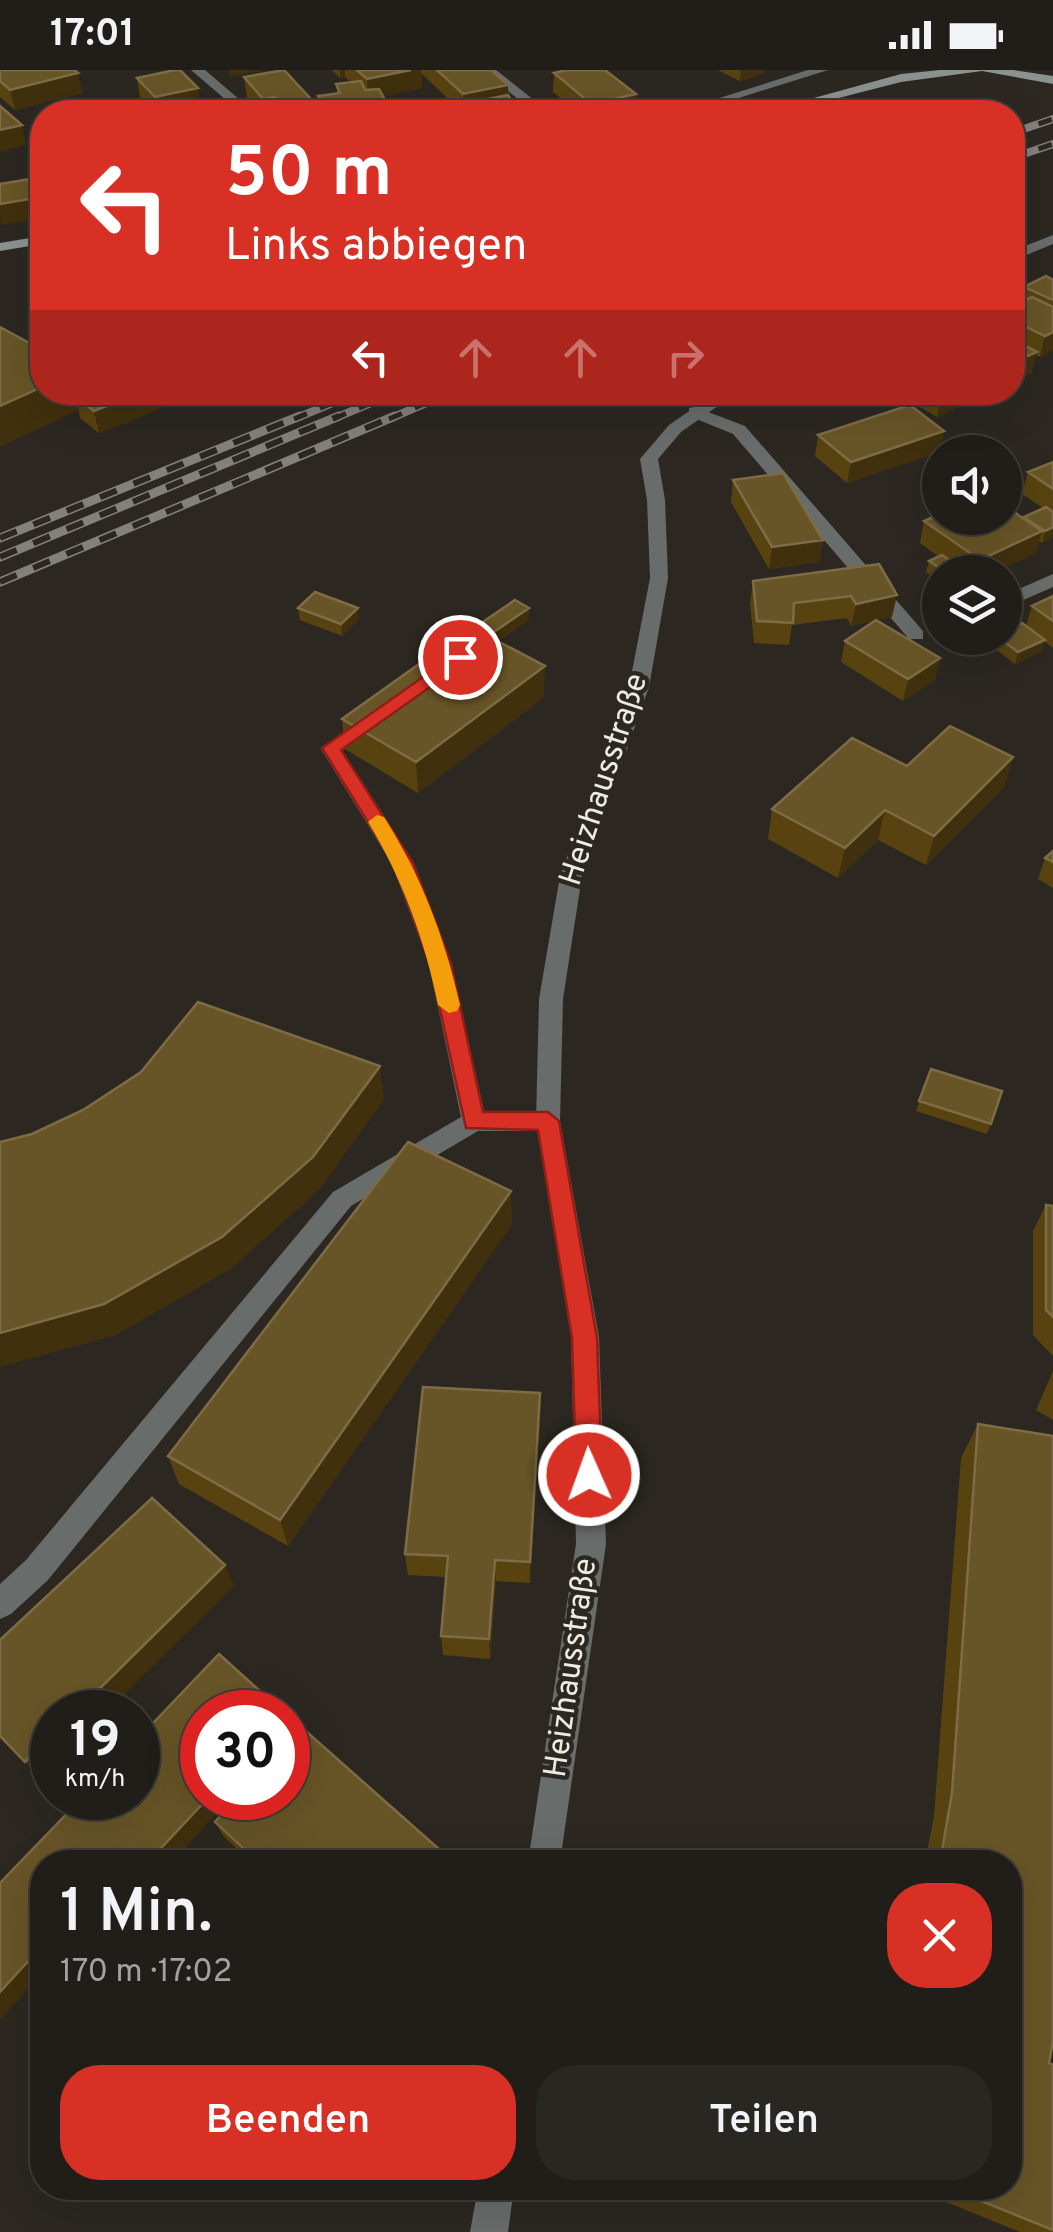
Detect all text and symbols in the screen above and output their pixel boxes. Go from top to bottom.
text: 17:01 [50,11,135,60]
text: 50 m [225,132,392,221]
icon: left [60,140,190,270]
text: Links abbiegen [225,219,527,276]
icon: left [343,330,398,385]
icon: ahead [448,330,503,385]
icon: ahead [553,330,608,385]
icon: right [658,330,713,385]
map controls [922,435,1022,655]
button: sound [922,435,1022,535]
button: layers [922,555,1022,655]
pin [418,615,503,700]
icon: arrive [433,630,488,685]
street label: Heizhausstraße [552,669,658,891]
position arrow [537,1423,641,1527]
street label: Heizhausstraße [537,1556,607,1780]
speed limit sign: 30 [180,1690,310,1820]
text: 19 [70,1711,120,1774]
text: km/h [65,1764,125,1796]
text: 1 Min. [60,1877,213,1953]
button: close [887,1883,992,1988]
text: 170 m · 17:02 [60,1953,232,1993]
button: Beenden [60,2065,516,2180]
button: Teilen [536,2065,992,2180]

